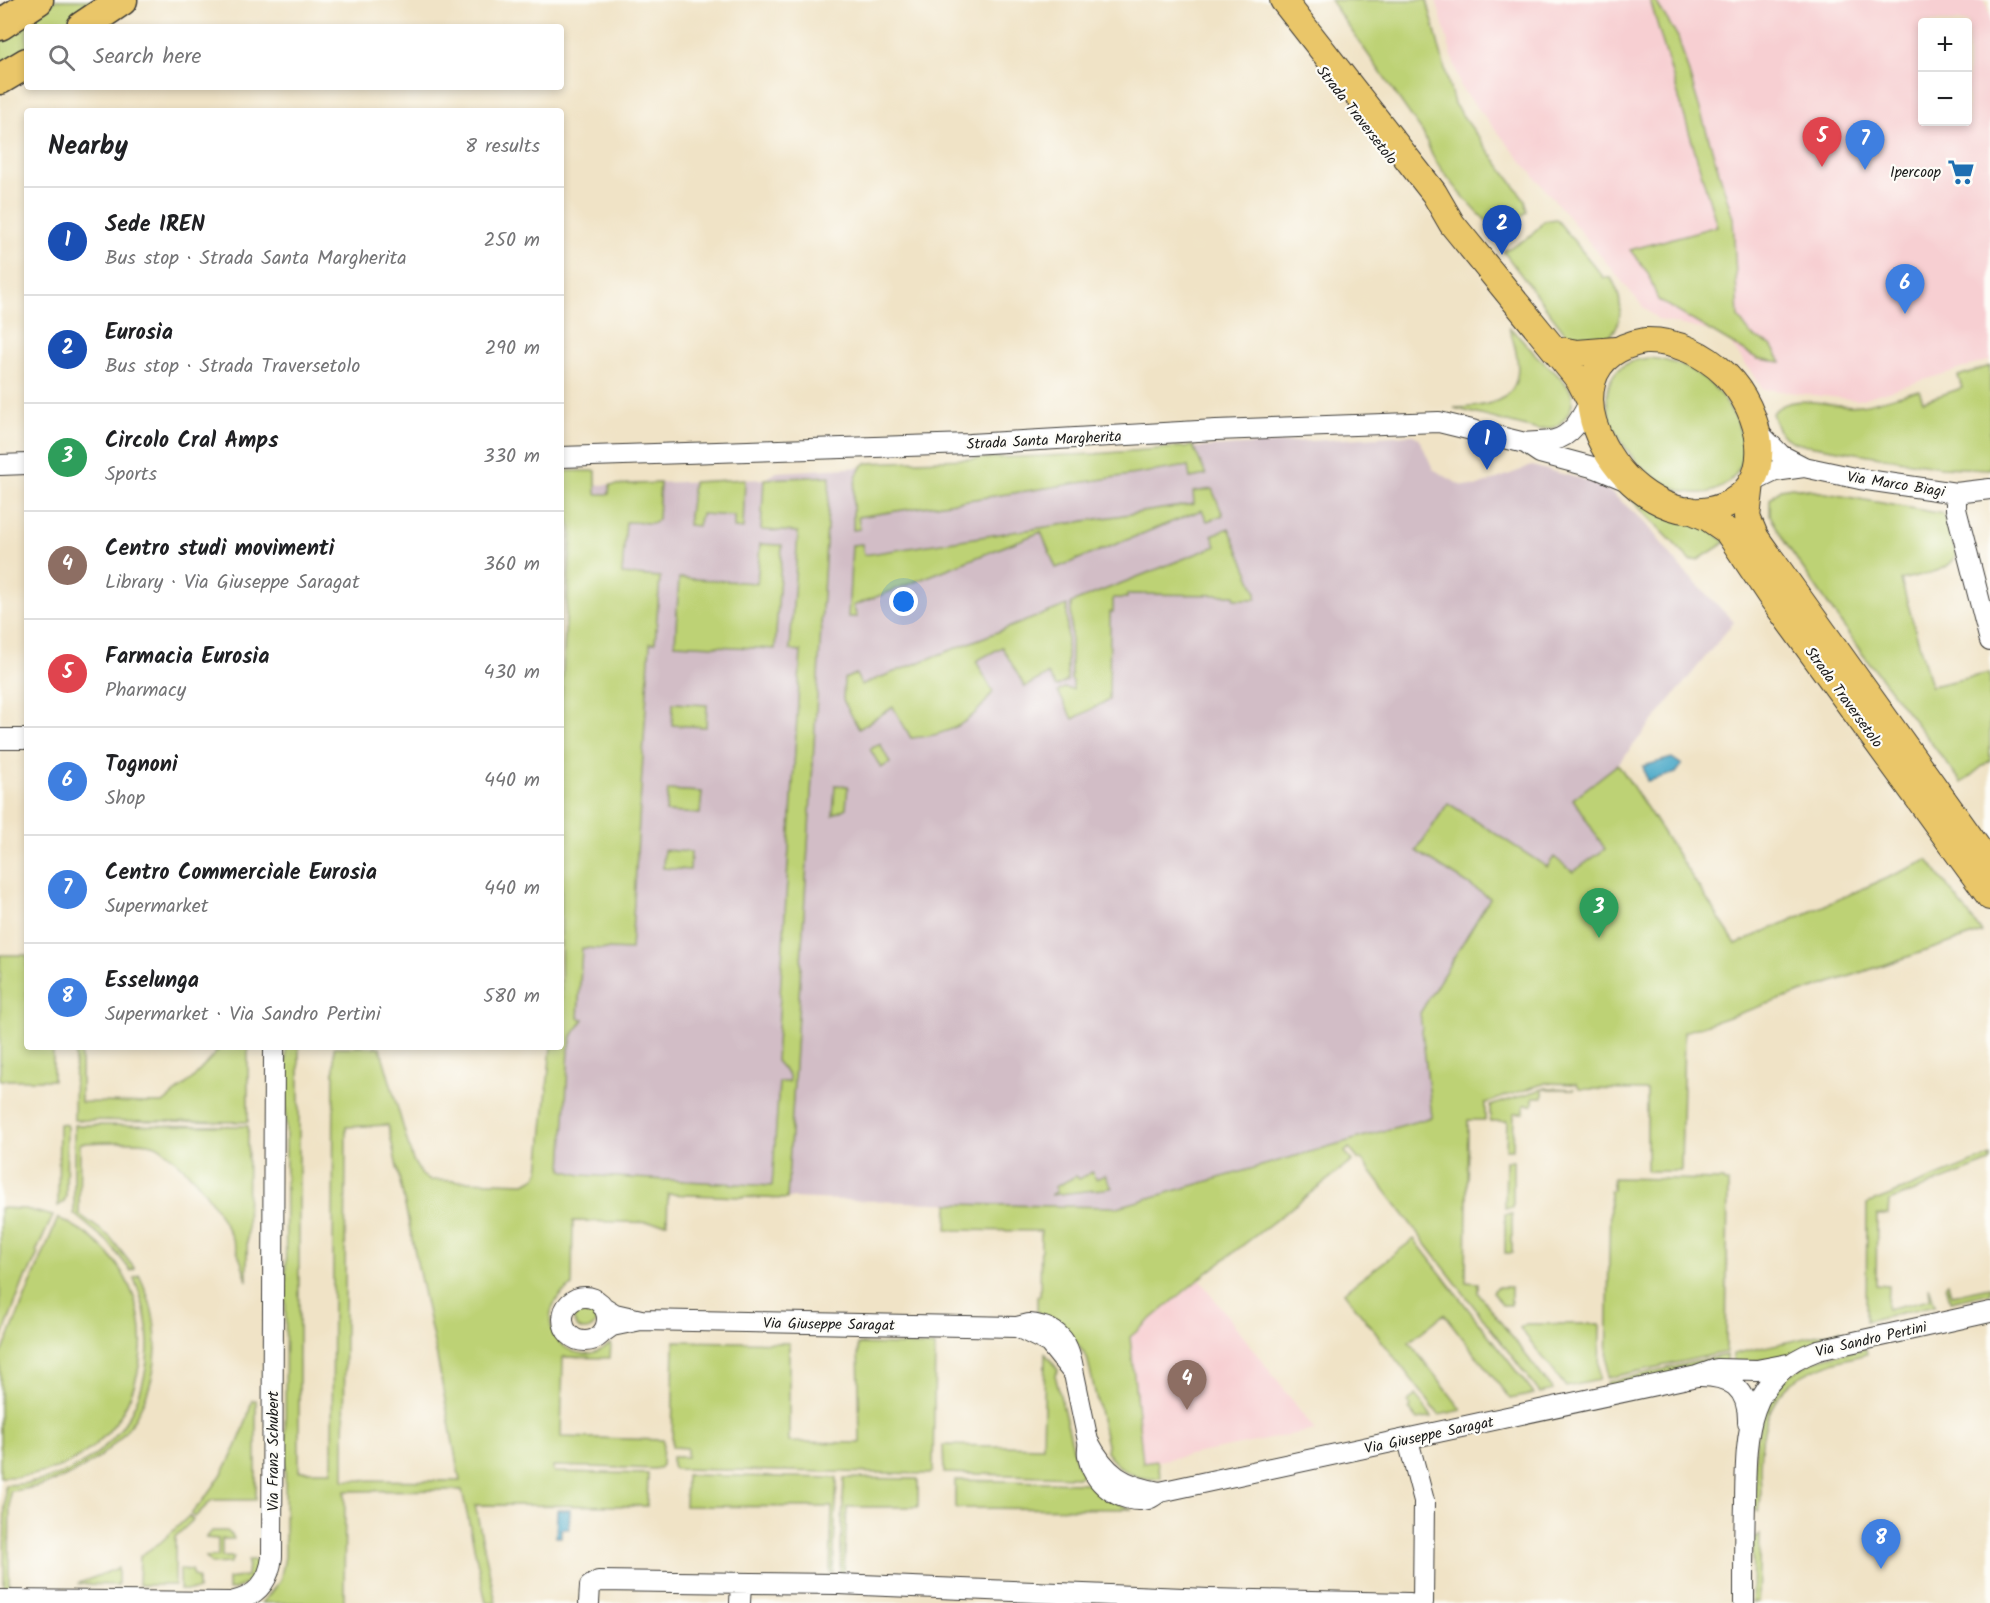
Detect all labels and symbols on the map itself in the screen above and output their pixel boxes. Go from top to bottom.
street label: Strada Traversetolo [1310,61,1403,171]
pin: 5 [1802,118,1842,167]
pin: 7 [1846,120,1884,170]
supermarket icon: Ipercoop [1946,157,1976,187]
place label: Ipercoop [1890,161,1941,185]
pin: 2 [1482,206,1522,255]
pin: 6 [1886,264,1924,314]
pin: 1 [1468,420,1506,470]
street label: Strada Santa Margherita [966,425,1122,457]
street label: Via Marco Biagi [1845,465,1948,505]
your location [889,587,918,616]
street label: Strada Traversetolo [1798,642,1888,754]
pin: 3 [1580,888,1618,938]
street label: Via Giuseppe Saragat [763,1312,895,1338]
street label: Via Sandro Pertini [1813,1315,1931,1364]
pin: 4 [1168,1360,1206,1410]
street label: Via Franz Schubert [262,1391,286,1511]
street label: Via Giuseppe Saragat [1362,1411,1496,1461]
pin: 8 [1862,1520,1900,1569]

